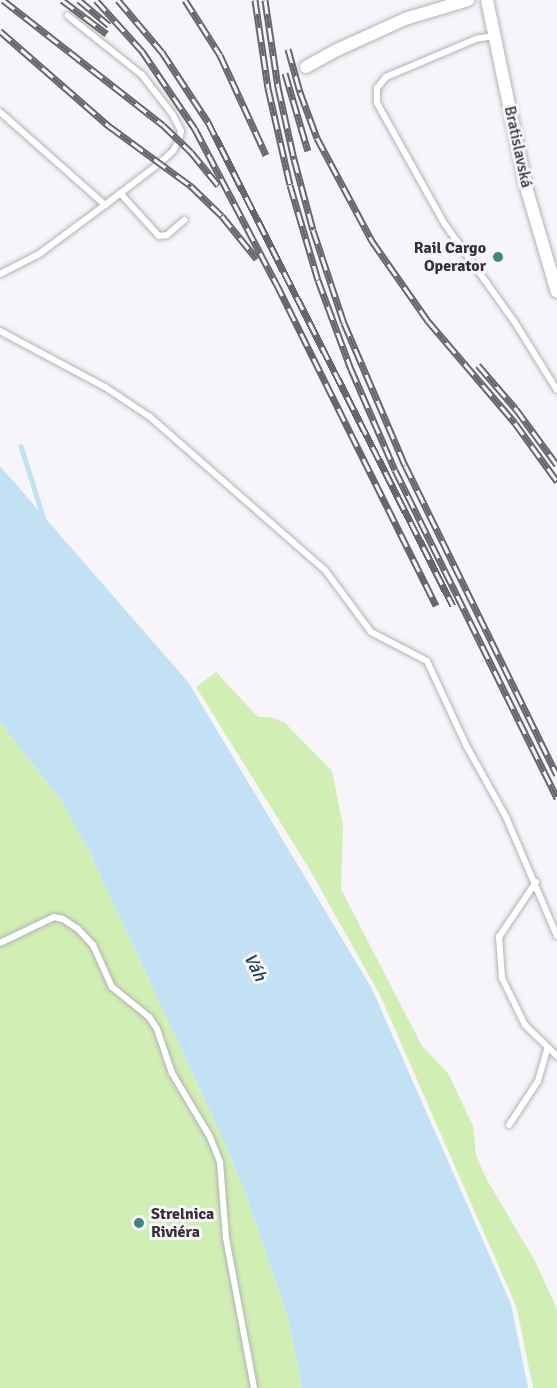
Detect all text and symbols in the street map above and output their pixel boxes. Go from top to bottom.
street label: Bratislavská [500,104,536,190]
place label: Rail Cargo Operator [414,238,486,276]
marker: Rail Cargo Operator [491,250,505,264]
water label: Váh [239,949,271,985]
place label: Strelnica Riviéra [151,1204,214,1242]
marker: Strelnica Riviéra [132,1216,146,1230]

